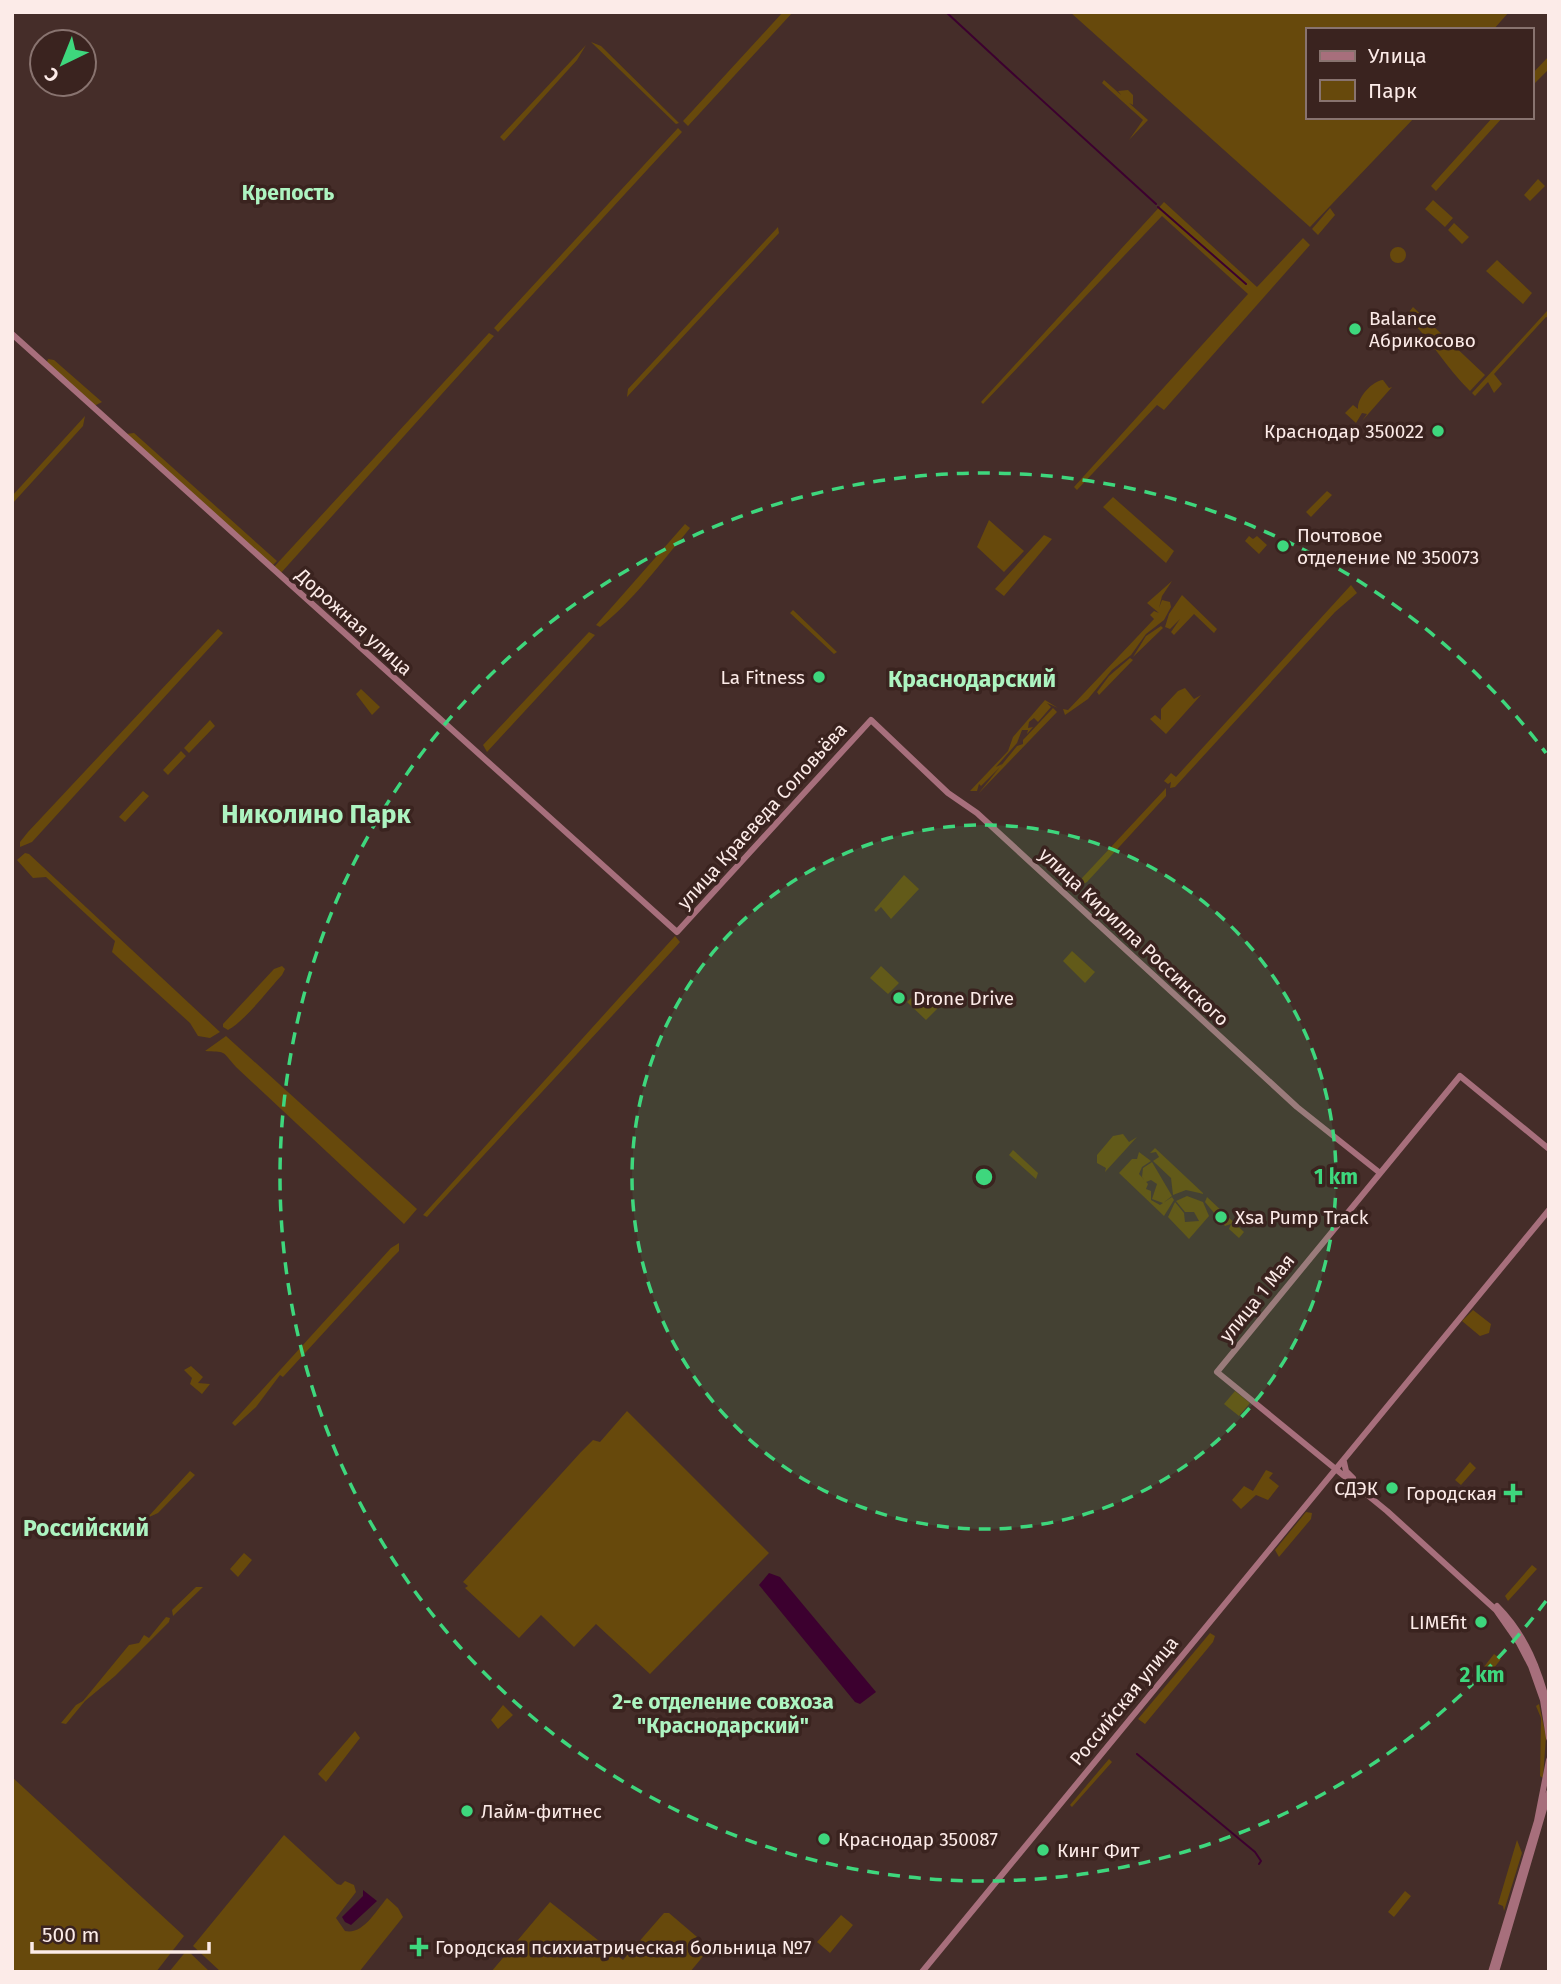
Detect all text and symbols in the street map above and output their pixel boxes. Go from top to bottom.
north arrow [28,28,98,98]
legend [1306,28,1533,119]
text: Улица [1368,43,1427,69]
text: С [40,63,64,87]
text: Парк [1368,78,1417,104]
district label: Крепость [242,180,334,206]
place label: Balance Абрикосово [1369,307,1476,352]
marker: Balance Абрикосово [1347,321,1363,337]
place label: Краснодар 350022 [1264,420,1424,443]
marker: Краснодар 350022 [1430,423,1446,439]
place label: Почтовое отделение № 350073 [1297,524,1479,569]
marker: Почтовое отделение № 350073 [1275,538,1291,554]
street label: Дорожная улица [290,563,417,680]
district label: Краснодарский [888,665,1056,693]
place label: La Fitness [720,666,805,689]
marker: La Fitness [811,669,827,685]
street label: улица Краеведа Соловьёва [672,718,852,914]
district label: Николино Парк [221,799,412,830]
street label: улица Кирилла Россинского [1034,843,1234,1031]
place label: Drone Drive [913,987,1014,1010]
marker: Drone Drive [891,990,907,1006]
text: 1 km [1314,1164,1358,1190]
centre of rings [972,1165,996,1189]
place label: Xsa Pump Track [1235,1206,1369,1229]
marker: Xsa Pump Track [1213,1209,1229,1225]
street label: улица 1 Мая [1214,1249,1300,1347]
place label: СДЭК [1334,1477,1378,1500]
marker: СДЭК [1384,1480,1400,1496]
place label: Городская [1406,1482,1497,1505]
marker: Городская [1503,1483,1523,1503]
district label: Российский [23,1514,149,1542]
place label: LIMEfit [1410,1611,1467,1634]
marker: LIMEfit [1473,1614,1489,1630]
street label: Российская улица [1065,1632,1183,1770]
text: 2 km [1459,1662,1505,1688]
district label: 2-е отделение совхоза "Краснодарский" [612,1689,834,1739]
place label: Лайм-фитнес [481,1800,602,1823]
marker: Лайм-фитнес [459,1803,475,1819]
place label: Краснодар 350087 [838,1828,998,1851]
marker: Краснодар 350087 [816,1831,832,1847]
place label: Кинг Фит [1057,1839,1140,1862]
marker: Кинг Фит [1035,1842,1051,1858]
scale bar [32,1910,208,1954]
text: 500 m [42,1922,100,1948]
place label: Городская психиатрическая больница №7 [435,1936,811,1959]
marker: Городская психиатрическая больница №7 [409,1937,429,1957]

